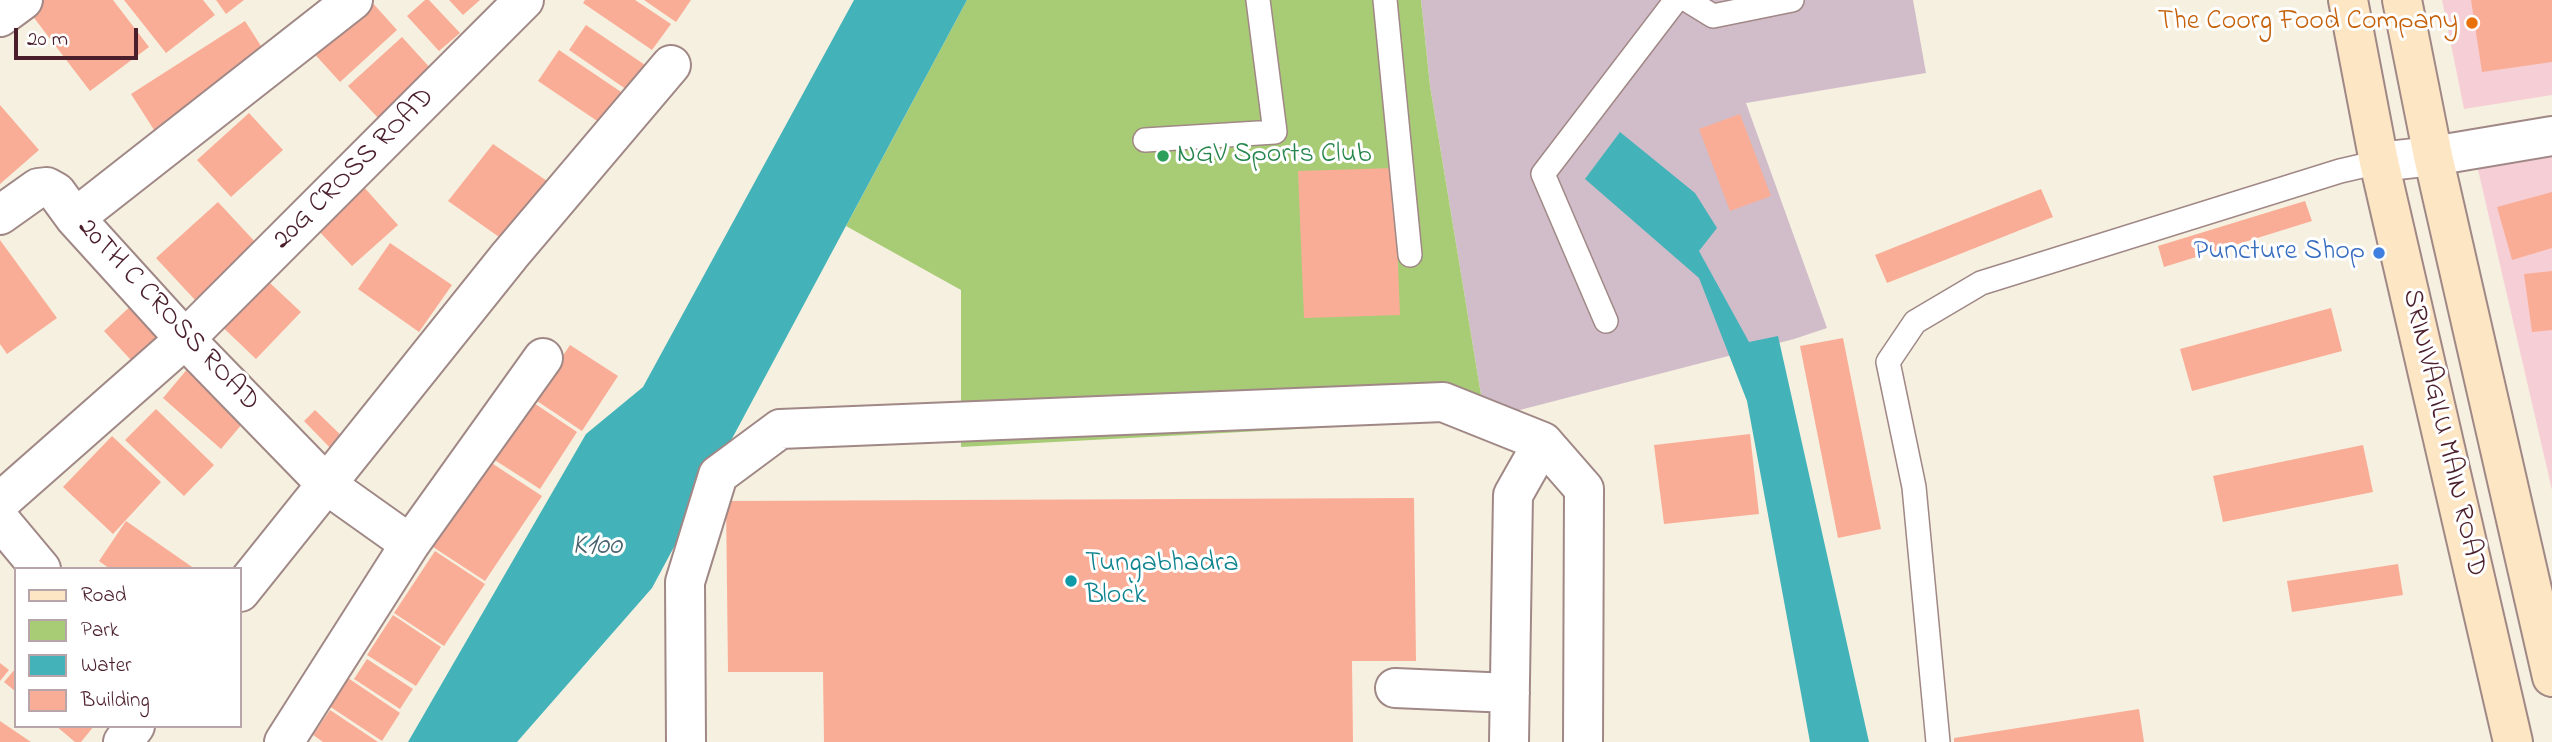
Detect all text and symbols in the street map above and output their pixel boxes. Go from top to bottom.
place label: The Coorg Food Company [2157,6,2458,40]
scale bar [18,14,142,58]
marker: The Coorg Food Company [2464,15,2480,31]
text: 20 m [27,25,68,55]
street label: 20G CROSS ROAD [267,82,443,258]
place label: NGV Sports Club [1177,139,1372,173]
marker: NGV Sports Club [1155,148,1171,164]
street label: 20TH C CROSS ROAD [69,212,265,420]
place label: Puncture Shop [2194,236,2365,270]
marker: Puncture Shop [2371,245,2387,261]
street label: SRINIVAGILU MAIN ROAD [2393,286,2491,580]
water label: K100 [572,530,622,566]
place label: Tungabhadra Block [1085,548,1239,614]
legend [14,567,242,728]
marker: Tungabhadra Block [1063,573,1079,589]
text: Road [81,581,127,611]
text: Park [81,616,119,646]
text: Water [81,651,132,681]
text: Building [81,686,150,716]

